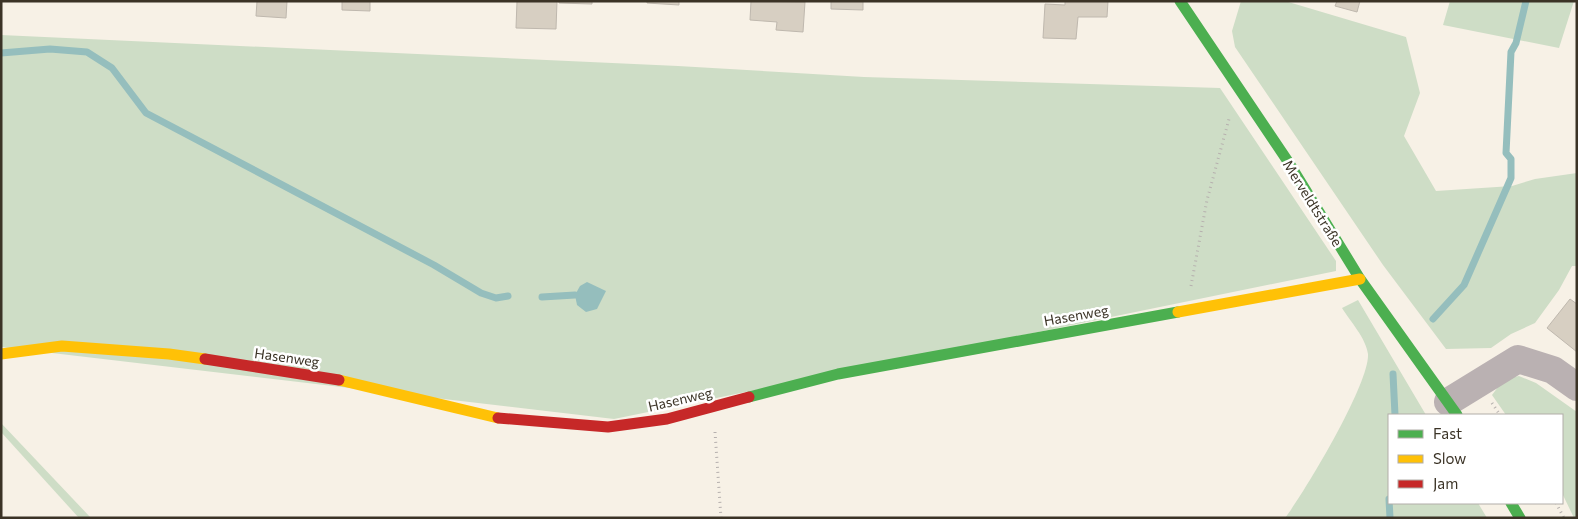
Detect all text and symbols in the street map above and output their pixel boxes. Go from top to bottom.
street label: Merveldtstraße [1280,157,1346,249]
street label: Hasenweg [1042,301,1110,329]
street label: Hasenweg [253,344,321,370]
street label: Hasenweg [646,383,714,415]
legend [1388,414,1563,504]
text: Fast [1433,424,1462,442]
text: Slow [1433,449,1466,467]
text: Jam [1433,474,1458,492]

